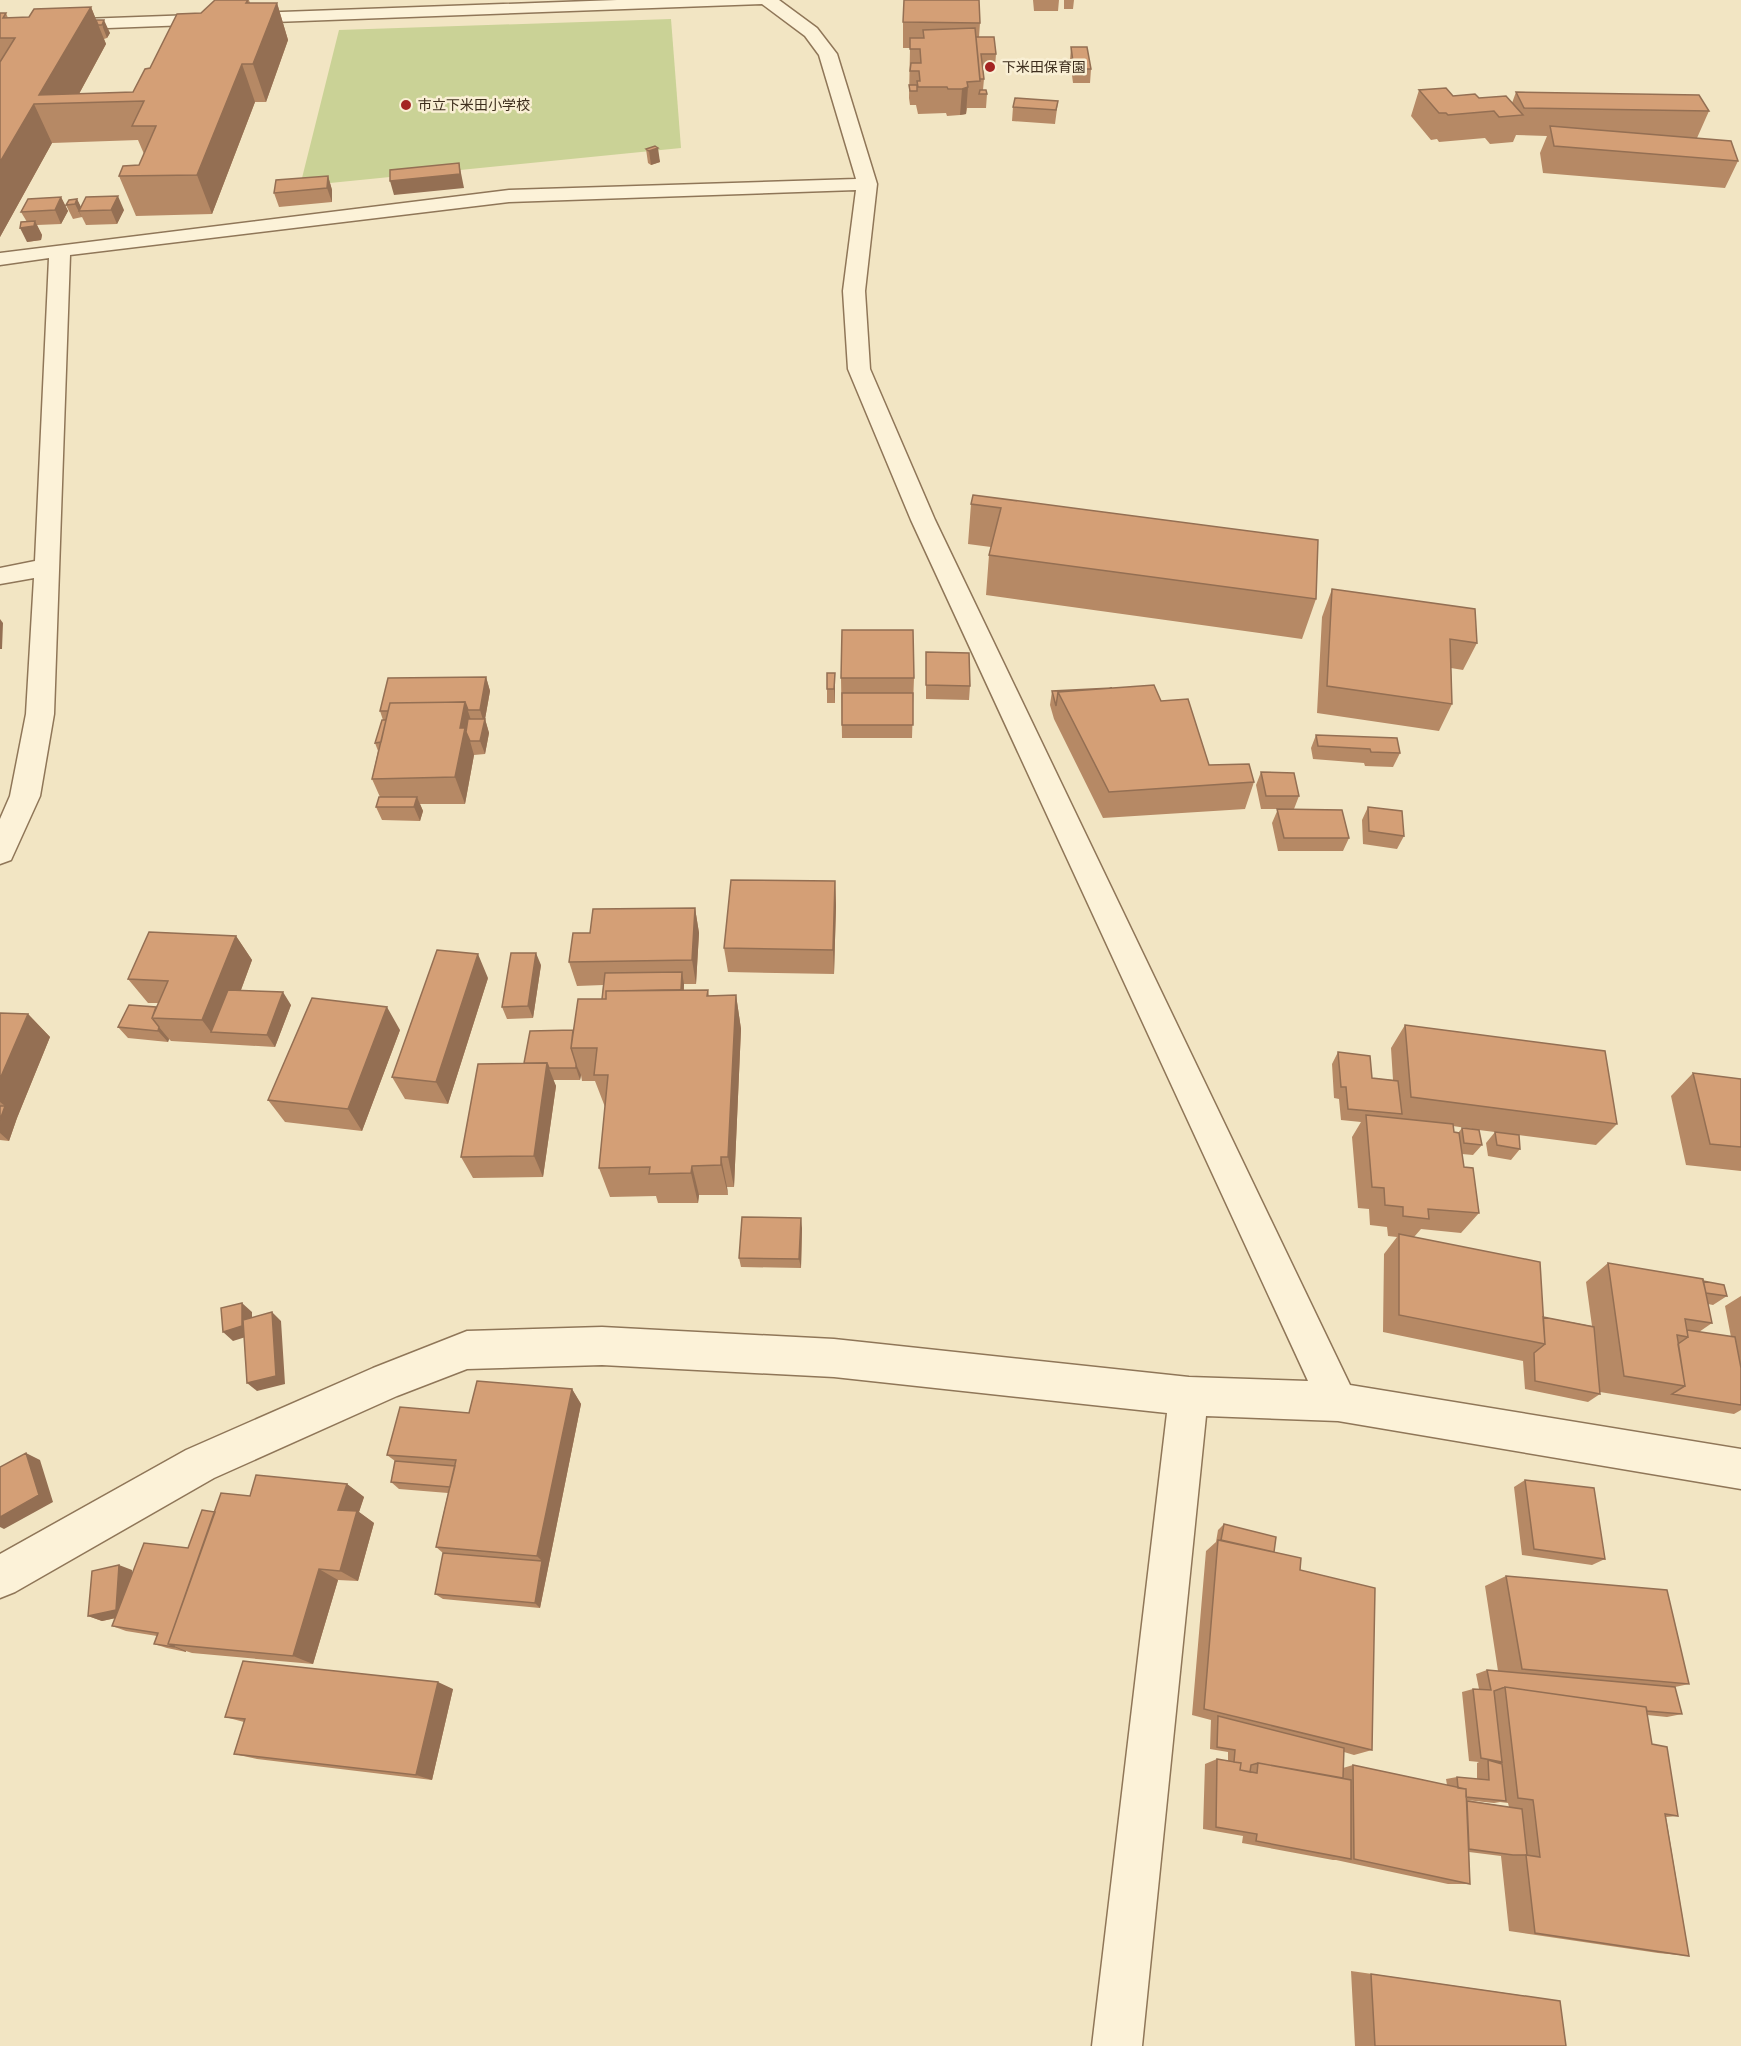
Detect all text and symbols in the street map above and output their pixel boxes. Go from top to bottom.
place label: 下米田保育園 [1002,56,1086,76]
marker: 下米田保育園 [983,60,997,74]
place label: 市立下米田小学校 [418,94,530,114]
marker: 市立下米田小学校 [399,98,413,112]

